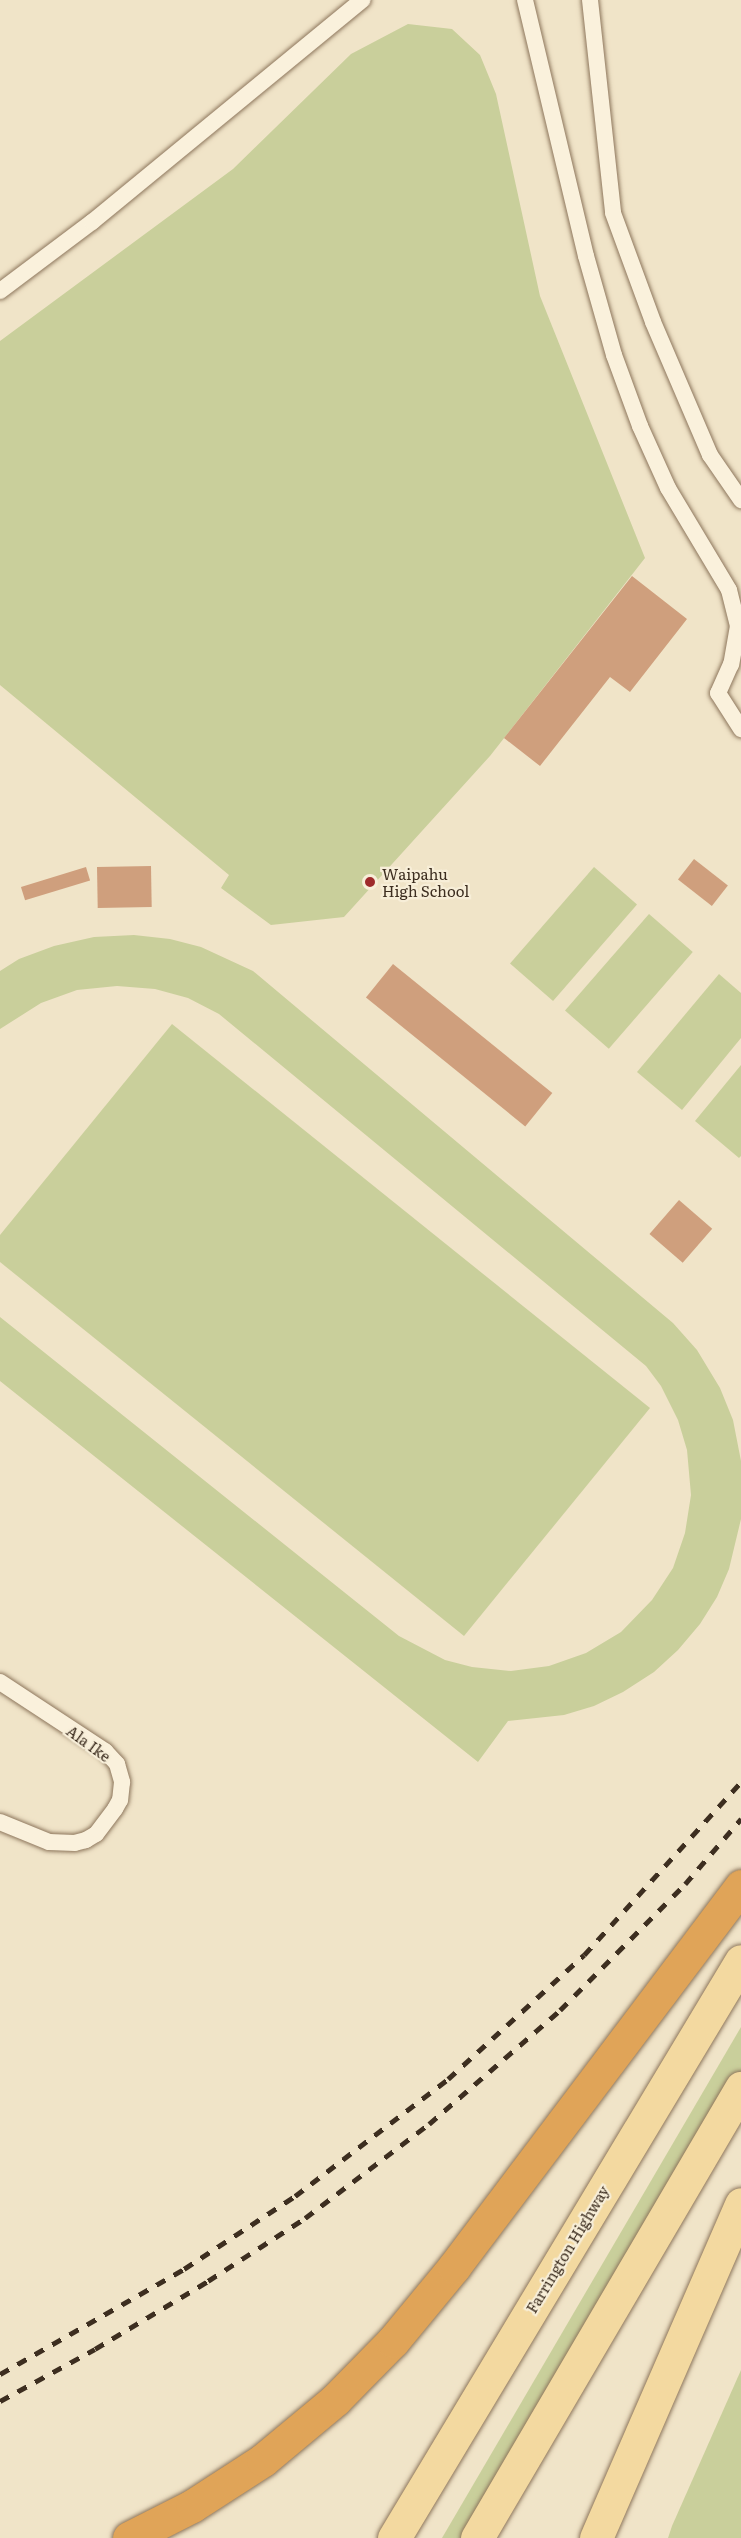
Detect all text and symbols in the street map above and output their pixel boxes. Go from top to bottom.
place label: Waipahu High School [382,864,469,899]
marker: Waipahu High School [363,875,377,889]
street label: Ala Ike [63,1721,115,1765]
street label: Farrington Highway [522,2182,612,2316]

